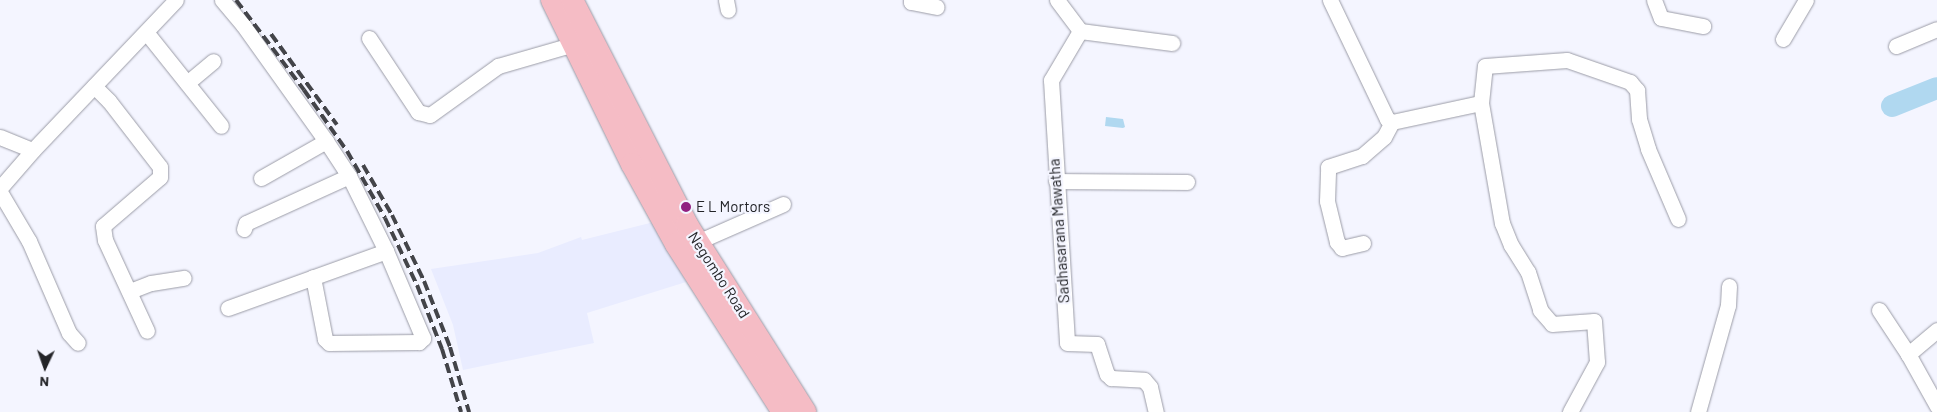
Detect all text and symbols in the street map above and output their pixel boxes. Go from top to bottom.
street label: Sadhasarana Mawatha [1045,158,1073,304]
place label: E L Mortors [696,198,770,216]
marker: E L Mortors [680,201,692,213]
street label: Negombo Road [684,229,754,321]
north arrow [20,342,70,392]
text: N [39,374,49,391]

